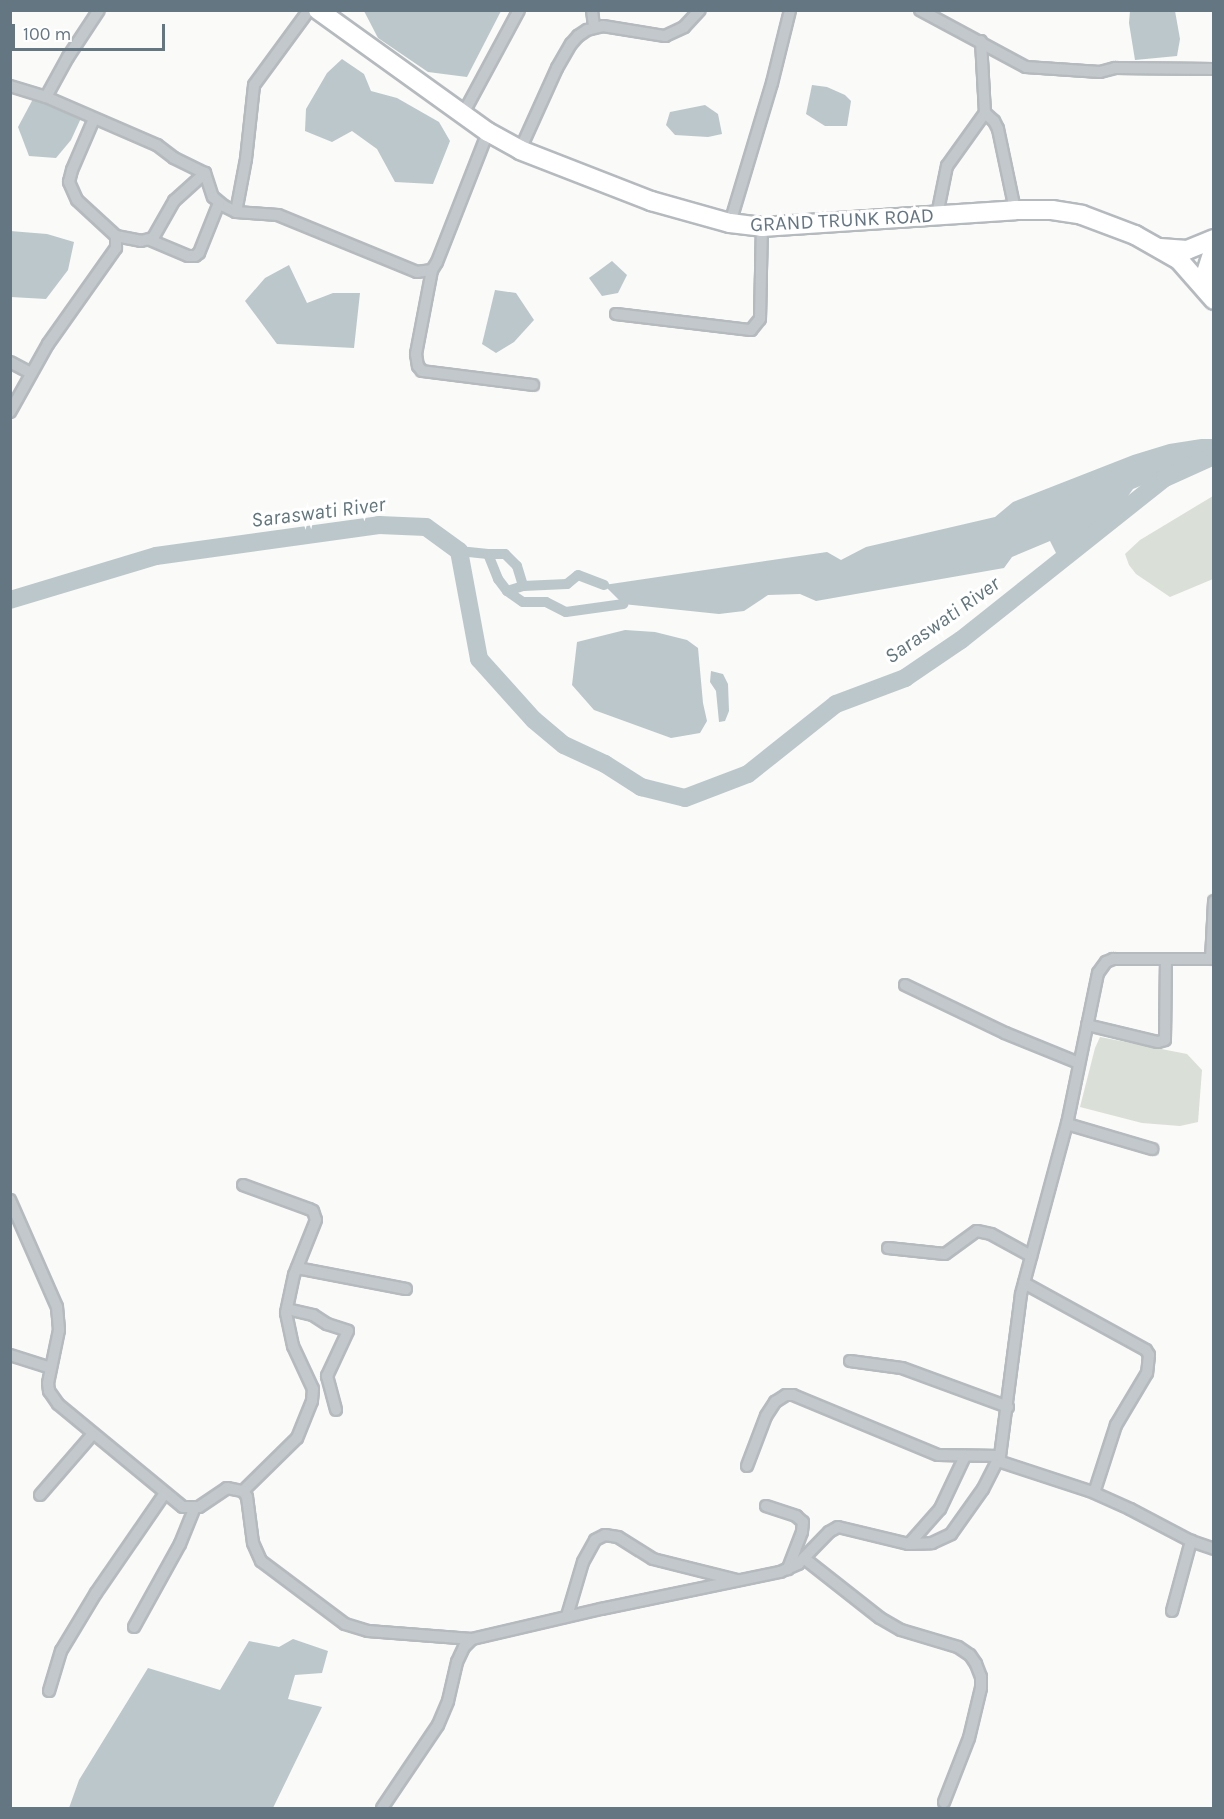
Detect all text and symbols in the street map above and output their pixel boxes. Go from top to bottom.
scale bar [15,12,168,50]
text: 100 m [23,23,71,45]
street label: GRAND TRUNK ROAD [749,203,935,237]
water label: Saraswati River [250,491,386,533]
water label: Saraswati River [880,571,1004,669]

